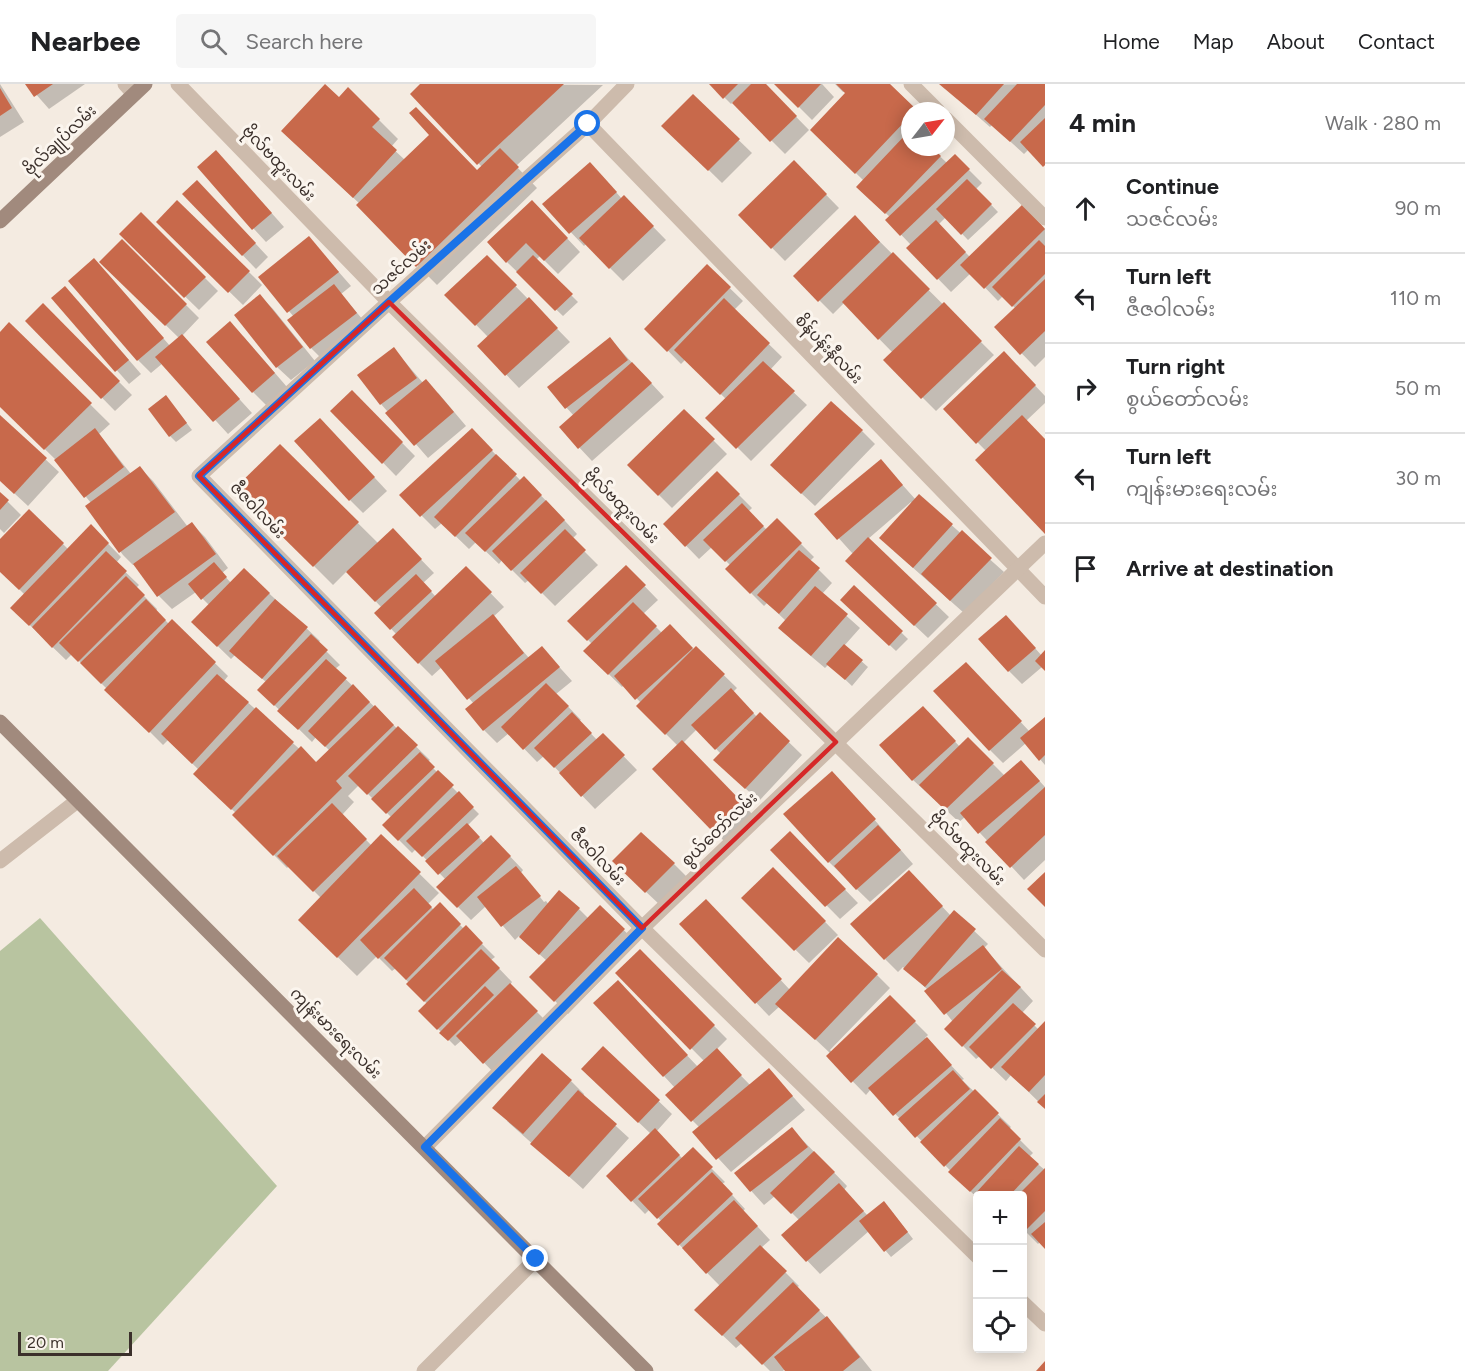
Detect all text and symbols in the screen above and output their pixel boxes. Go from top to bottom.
search box [176,14,596,68]
text: Nearbee [30,24,140,58]
icon: search [197,25,230,58]
text: Search here [245,28,363,55]
text: Home [1103,29,1160,54]
text: Map [1193,29,1234,54]
text: About [1267,29,1325,54]
text: Contact [1358,29,1435,54]
street label: ဗိုလ်ချုပ်လမ်း [19,99,104,183]
north arrow [901,102,955,156]
text: 4 min [1069,107,1136,139]
route start [574,110,600,136]
text: Walk · 280 m [1325,111,1441,135]
street label: ဗိုလ်ဗထူးလမ်း [235,120,321,208]
text: Continue [1126,173,1219,200]
icon: ahead [1069,192,1102,225]
text: 90 m [1395,196,1441,220]
text: သဇင်လမ်း [1126,207,1218,231]
street label: သဇင်လမ်း [366,234,435,299]
text: Turn left [1126,263,1212,290]
icon: left [1069,282,1102,315]
text: 110 m [1390,286,1441,310]
text: ဇီဇဝါလမ်း [1126,297,1215,321]
street label: စိန်ပန်းနီလမ်း [788,309,868,390]
text: Turn right [1126,353,1225,380]
icon: right [1069,372,1102,405]
text: 50 m [1395,376,1441,400]
text: စွယ်တော်လမ်း [1126,387,1249,411]
text: Turn left [1126,443,1212,470]
icon: left [1069,462,1102,495]
street label: ဗိုလ်ဗထူးလမ်း [577,463,665,551]
text: 30 m [1395,466,1441,490]
street label: ဇီဇဝါလမ်း [226,476,291,542]
text: ကျန်းမားရေးလမ်း [1126,477,1278,501]
icon: arrive [1069,552,1102,585]
text: Arrive at destination [1126,555,1334,582]
street label: စွယ်တော်လမ်း [676,787,764,873]
street label: ဗိုလ်ဗထူးလမ်း [923,805,1011,893]
street label: ဇီဇဝါလမ်း [566,823,631,889]
street label: ကျန်းမားရေးလမ်း [284,982,387,1085]
map controls [973,1191,1027,1353]
button: + [973,1191,1027,1245]
route end [522,1245,548,1271]
button: − [973,1245,1027,1299]
button: locate [973,1299,1027,1353]
scale bar [18,1329,132,1356]
text: 20 m [27,1333,64,1352]

